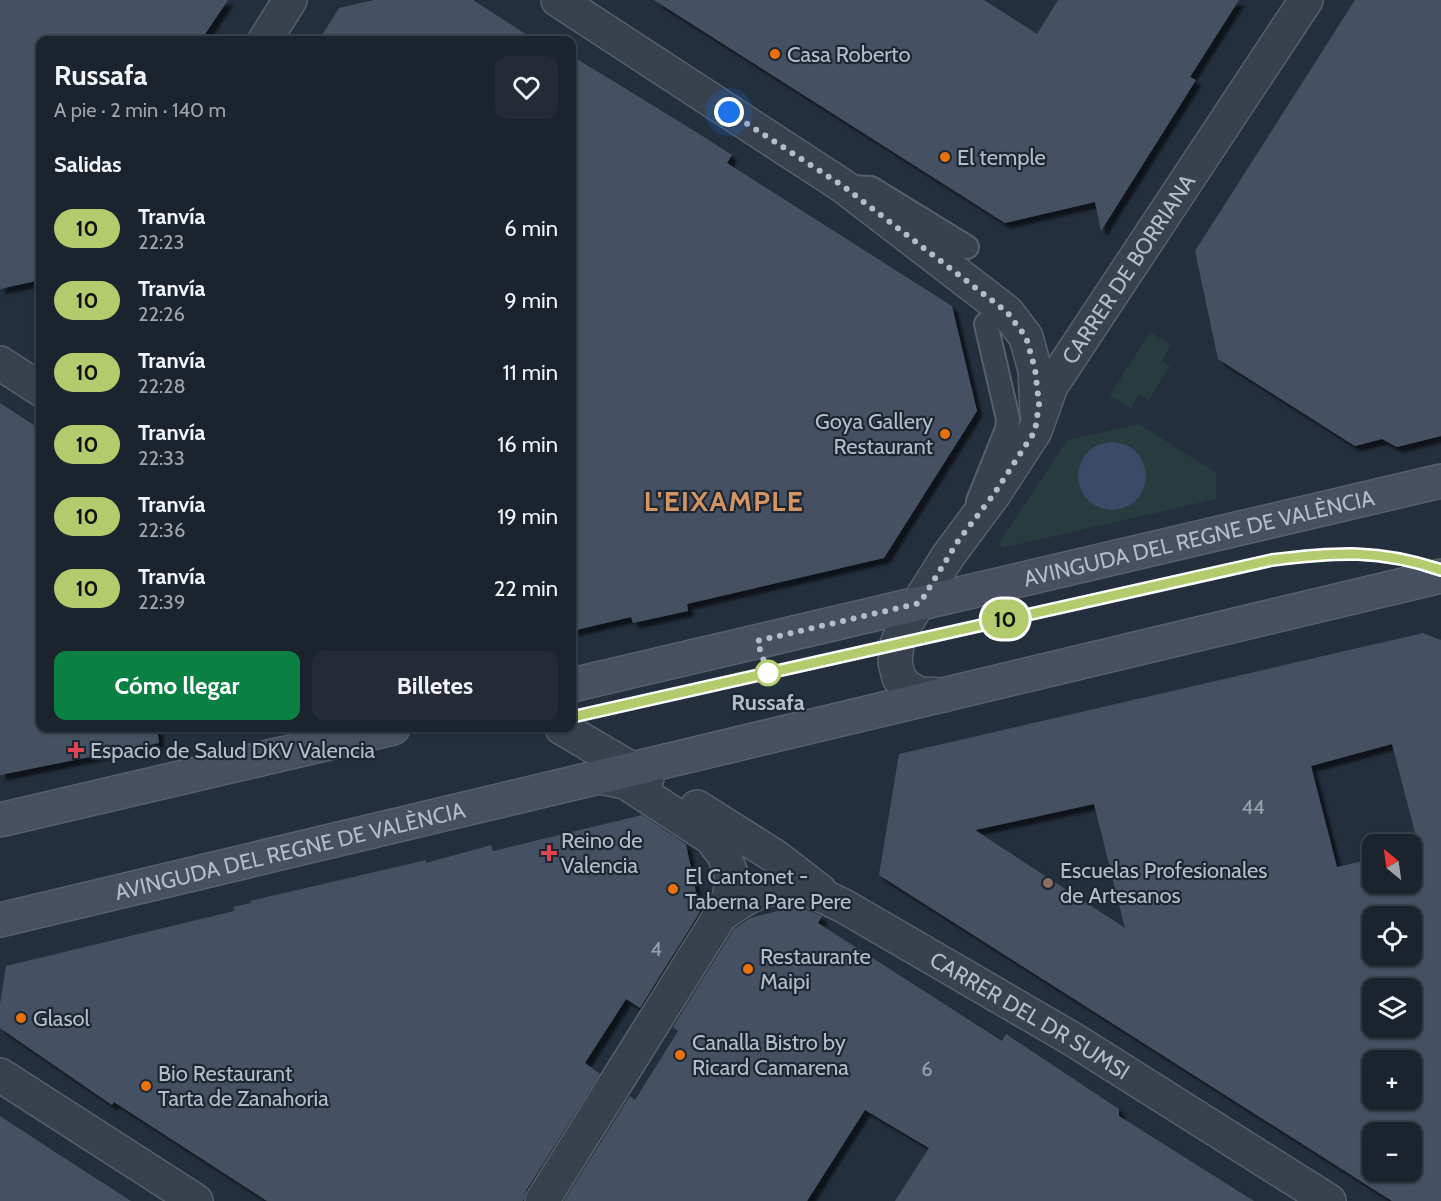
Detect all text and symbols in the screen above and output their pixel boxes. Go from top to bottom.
place label: Casa Roberto [787,41,911,68]
marker: Casa Roberto [768,47,782,61]
button: heart [495,56,558,119]
text: Russafa [54,58,147,92]
your location [714,97,744,127]
text: A pie · 2 min · 140 m [54,98,226,122]
place label: El temple [957,144,1046,171]
marker: El temple [938,150,952,164]
text: Salidas [54,151,122,178]
street label: CARRER DE BORRIANA [1056,168,1201,369]
text: Tranvía [138,203,205,230]
text: 6 min [504,215,558,242]
text: 10 [76,216,98,241]
text: 22:23 [138,230,184,254]
text: Tranvía [138,275,205,302]
text: 9 min [504,287,558,314]
text: 10 [76,288,98,313]
text: 22:26 [138,302,185,326]
text: Tranvía [138,347,205,374]
text: 11 min [502,359,558,386]
text: 10 [76,360,98,385]
text: 22:28 [138,374,186,398]
place label: Goya Gallery Restaurant [815,408,934,460]
text: Tranvía [138,419,205,446]
marker: Goya Gallery Restaurant [938,427,952,441]
text: 16 min [497,431,558,458]
text: 10 [76,432,98,457]
text: 22:33 [138,446,185,470]
district label: L'EIXAMPLE [644,484,804,518]
street label: AVINGUDA DEL REGNE DE VALÈNCIA [1021,484,1377,592]
text: Tranvía [138,491,205,518]
text: 19 min [497,503,558,530]
text: 10 [76,504,98,529]
text: 22:36 [138,518,185,542]
text: Tranvía [138,563,205,590]
text: 22 min [494,575,558,602]
text: 10 [76,576,98,601]
text: 22:39 [138,590,185,614]
line badge: 10 [978,600,1032,638]
text: 10 [994,607,1016,632]
button: Cómo llegar [54,651,300,720]
button: Billetes [312,651,558,720]
marker: Russafa [755,660,781,686]
place label: Russafa [731,689,805,716]
place label: Espacio de Salud DKV Valencia [90,737,376,764]
marker: Espacio de Salud DKV Valencia [67,741,85,759]
house number: 44 [1241,795,1265,819]
street label: AVINGUDA DEL REGNE DE VALÈNCIA [112,796,468,906]
place label: Reino de Valencia [561,827,643,879]
north arrow [1362,834,1422,894]
map controls [1362,834,1422,1182]
marker: Reino de Valencia [542,846,556,860]
place label: Escuelas Profesionales de Artesanos [1060,857,1267,909]
place label: El Cantonet - Taberna Pare Pere [685,863,851,915]
marker: Escuelas Profesionales de Artesanos [1041,876,1055,890]
marker: El Cantonet - Taberna Pare Pere [666,882,680,896]
button: locate [1362,906,1422,966]
house number: 4 [650,937,662,961]
place label: Restaurante Maipi [760,943,871,995]
street label: CARRER DEL DR SUMSI [925,946,1135,1085]
marker: Restaurante Maipi [741,962,755,976]
button: layers [1362,978,1422,1038]
place label: Glasol [33,1005,91,1032]
marker: Glasol [14,1011,28,1025]
place label: Canalla Bistro by Ricard Camarena [692,1029,849,1081]
marker: Canalla Bistro by Ricard Camarena [673,1048,687,1062]
button: + [1362,1050,1422,1110]
house number: 6 [921,1057,933,1081]
place label: Bio Restaurant Tarta de Zanahoria [158,1060,329,1112]
marker: Bio Restaurant Tarta de Zanahoria [139,1079,153,1093]
button: − [1362,1122,1422,1182]

